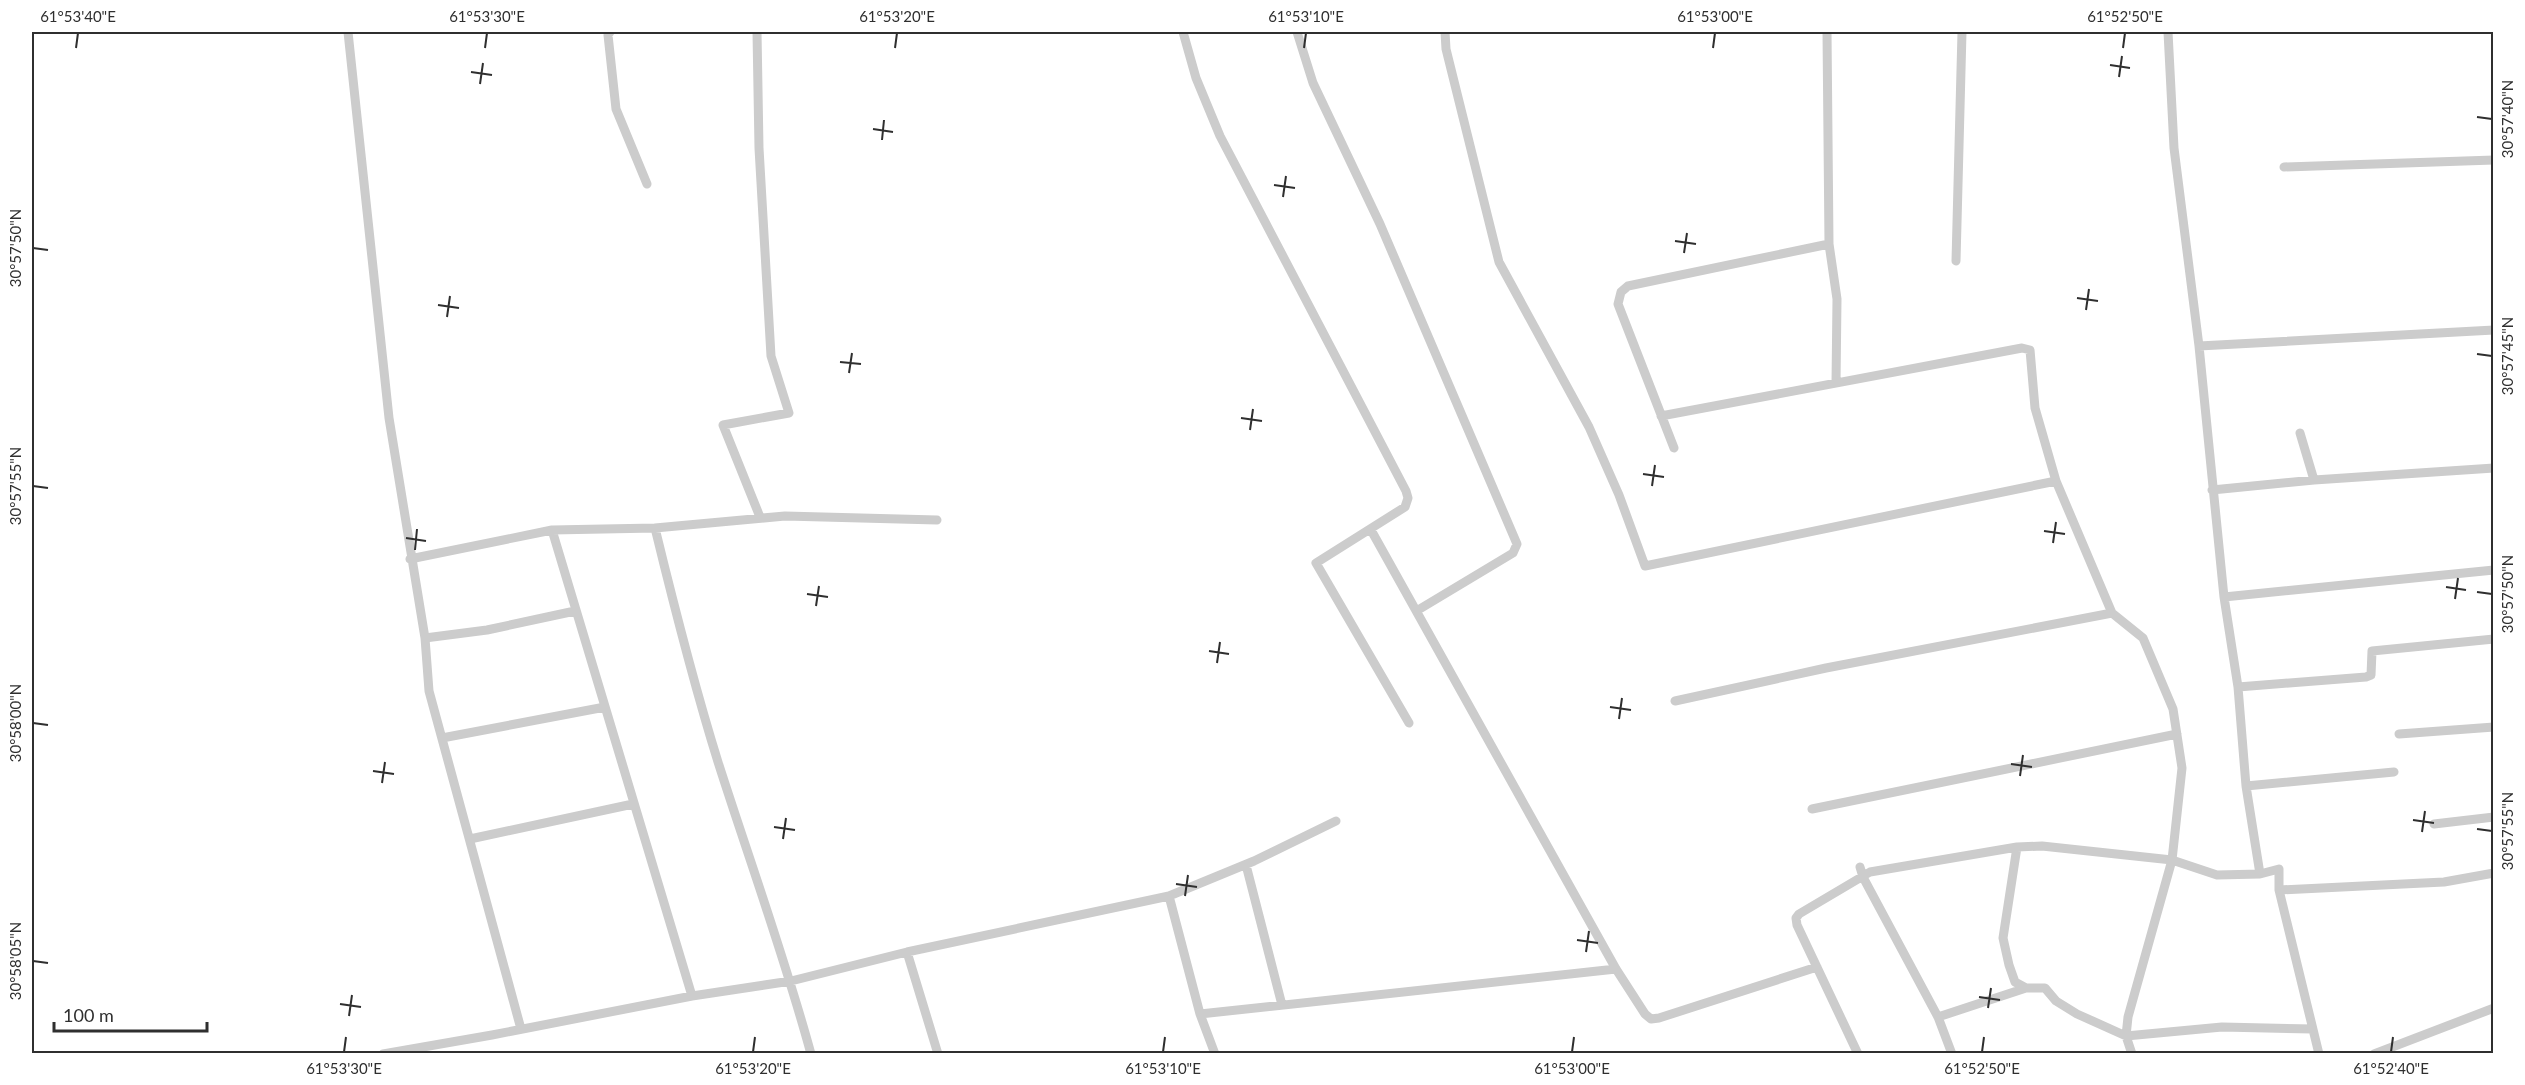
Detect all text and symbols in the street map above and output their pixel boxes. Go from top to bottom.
text: 61°53'40"E [40,7,116,25]
text: 61°53'30"E [449,7,525,25]
text: 61°53'20"E [859,7,935,25]
text: 61°53'10"E [1268,7,1344,25]
text: 61°53'00"E [1677,7,1753,25]
text: 61°52'50"E [2087,7,2163,25]
text: 30°57'40"N [2498,80,2516,158]
text: 30°57'50"N [6,209,24,287]
text: 30°57'45"N [2498,317,2516,395]
text: 30°57'55"N [6,447,24,525]
text: 30°57'50"N [2498,555,2516,633]
text: 30°58'00"N [6,684,24,762]
text: 30°57'55"N [2498,792,2516,870]
text: 30°58'05"N [6,922,24,1000]
scale bar [54,995,207,1033]
text: 100 m [63,1004,114,1026]
text: 61°53'30"E [306,1059,382,1077]
text: 61°53'20"E [715,1059,791,1077]
text: 61°53'10"E [1125,1059,1201,1077]
text: 61°53'00"E [1534,1059,1610,1077]
text: 61°52'50"E [1944,1059,2020,1077]
text: 61°52'40"E [2353,1059,2429,1077]

